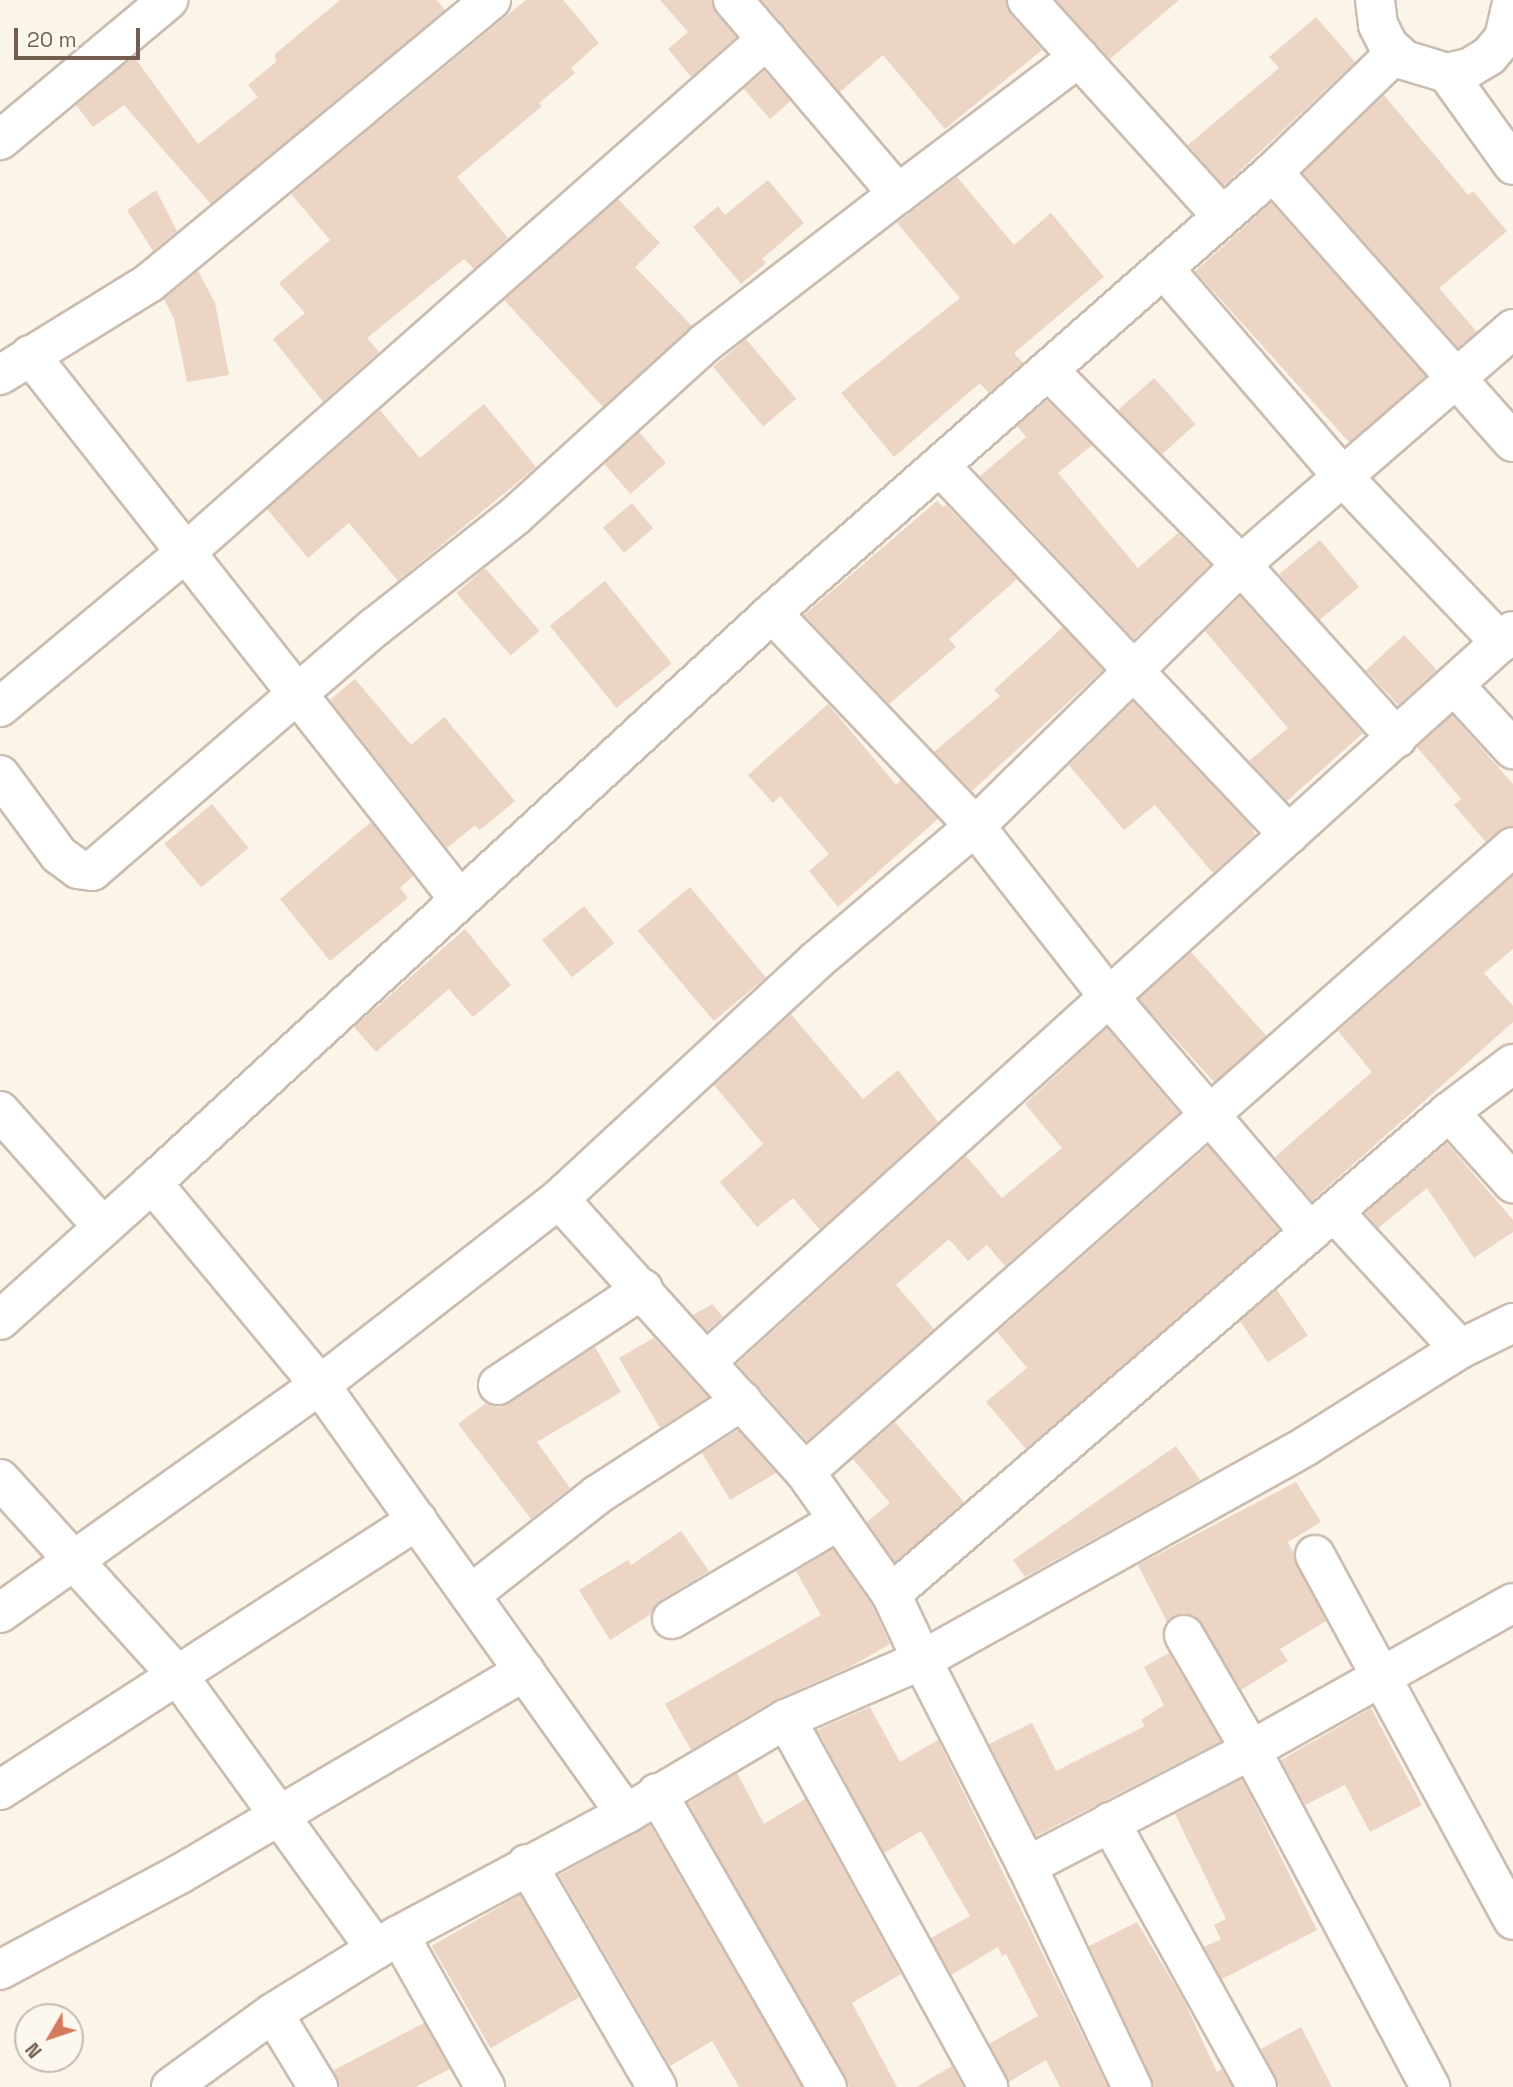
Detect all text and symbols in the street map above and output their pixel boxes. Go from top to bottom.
scale bar [18,14,144,58]
text: 20 m [27,26,77,53]
north arrow [14,2003,84,2073]
text: N [20,2037,48,2063]

